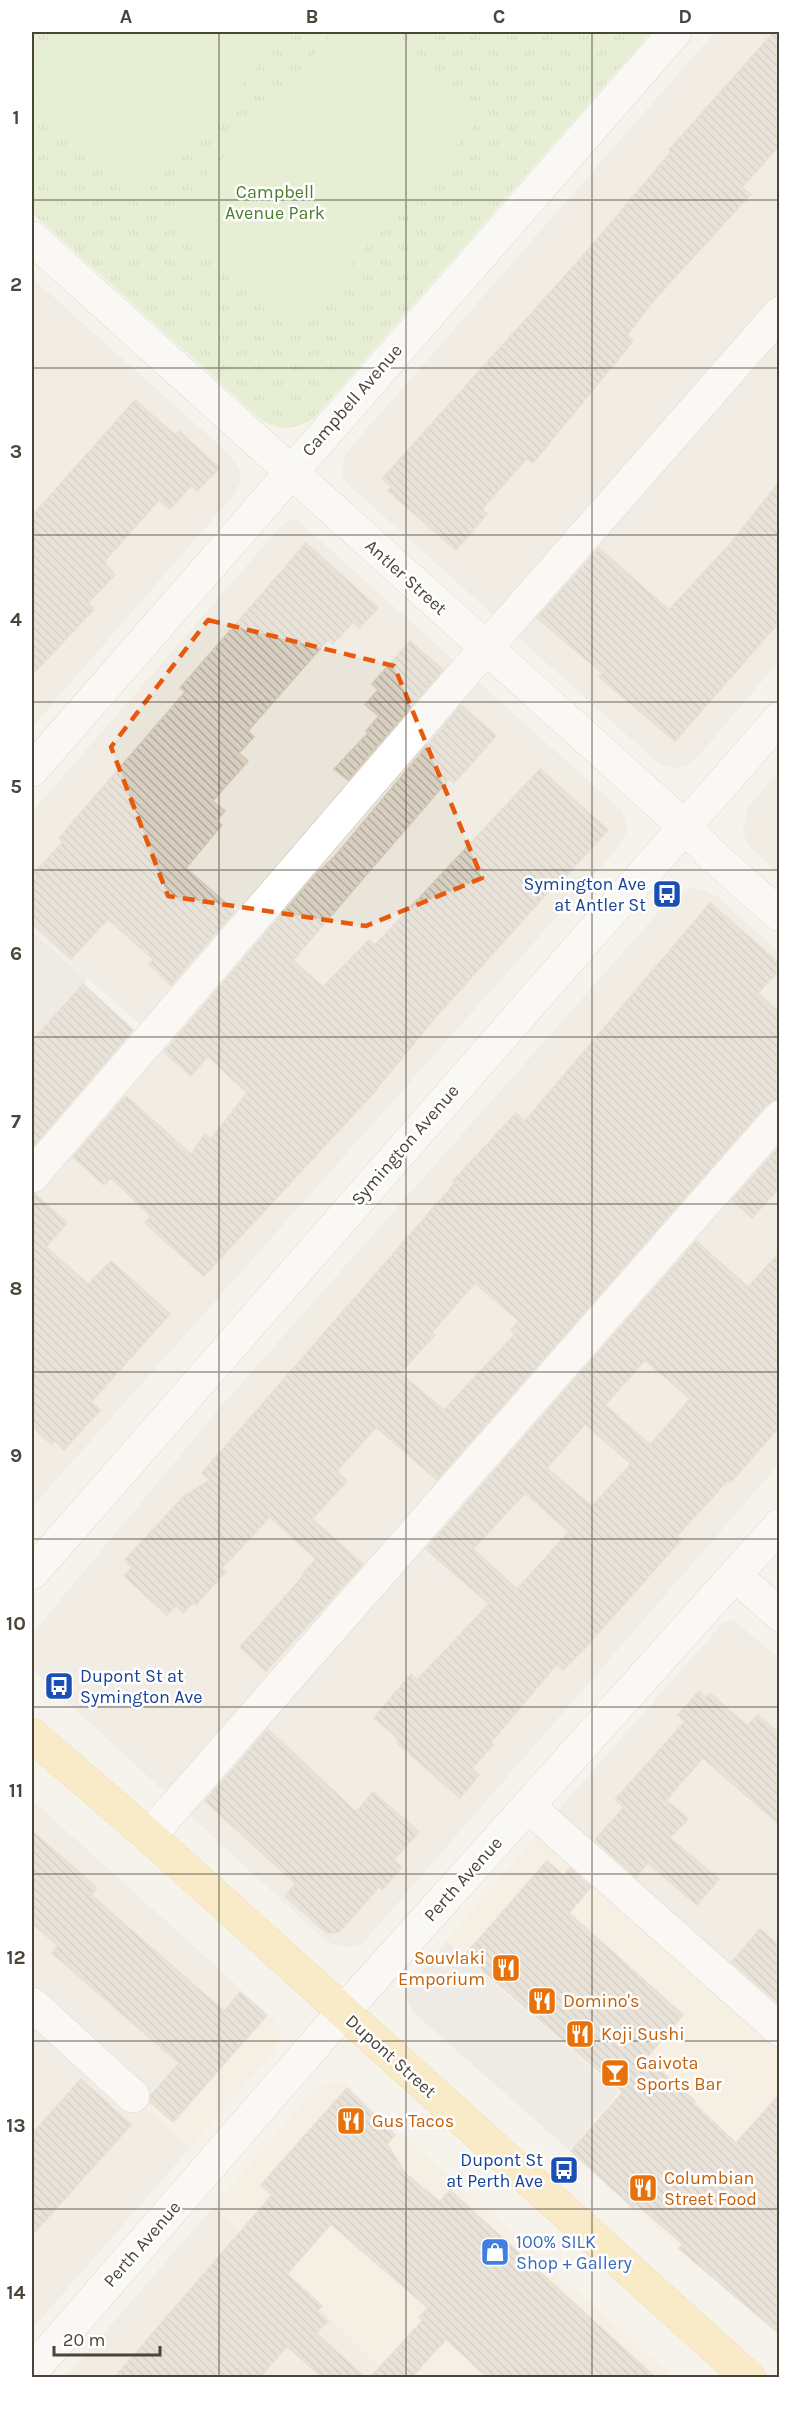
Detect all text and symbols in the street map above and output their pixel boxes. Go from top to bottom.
text: A [120,5,133,28]
text: B [306,5,318,28]
text: C [493,5,505,28]
text: D [678,5,692,28]
text: 1 [12,106,20,129]
park label: Campbell Avenue Park [225,181,325,224]
text: 2 [10,273,22,296]
street label: Campbell Avenue [297,339,407,461]
text: 3 [10,440,22,463]
street label: Antler Street [361,535,452,620]
text: 4 [10,608,22,631]
text: 5 [10,775,22,798]
place label: Symington Ave at Antler St [524,873,646,916]
bus stop icon: Symington Ave at Antler St [651,878,683,910]
text: 6 [10,942,22,965]
street label: Symington Avenue [346,1080,464,1210]
text: 7 [11,1110,21,1133]
text: 8 [10,1277,22,1300]
text: 9 [10,1444,22,1467]
text: 10 [6,1612,26,1635]
place label: Dupont St at Symington Ave [80,1665,202,1708]
bus stop icon: Dupont St at Symington Ave [43,1670,75,1702]
text: 11 [9,1779,23,1802]
street label: Perth Avenue [419,1832,507,1926]
text: 12 [6,1946,26,1969]
place label: Souvlaki Emporium [398,1947,485,1990]
restaurant icon: Souvlaki Emporium [490,1952,522,1984]
restaurant icon: Domino's [526,1985,558,2017]
place label: Domino's [563,1990,640,2012]
street label: Dupont Street [341,2010,441,2103]
restaurant icon: Koji Sushi [564,2018,596,2050]
place label: Koji Sushi [601,2023,685,2045]
place label: Gaivota Sports Bar [636,2052,722,2095]
bar icon: Gaivota Sports Bar [599,2057,631,2089]
restaurant icon: Gus Tacos [335,2105,367,2137]
place label: Gus Tacos [372,2110,454,2132]
text: 13 [6,2114,26,2137]
place label: Dupont St at Perth Ave [446,2149,543,2192]
bus stop icon: Dupont St at Perth Ave [548,2154,580,2186]
place label: Columbian Street Food [664,2167,757,2210]
restaurant icon: Columbian Street Food [627,2172,659,2204]
street label: Perth Avenue [99,2196,185,2292]
place label: 100% SILK Shop + Gallery [516,2231,632,2274]
shop icon: 100% SILK Shop + Gallery [479,2236,511,2268]
text: 14 [6,2281,26,2304]
scale bar [54,2319,160,2357]
text: 20 m [63,2329,105,2351]

